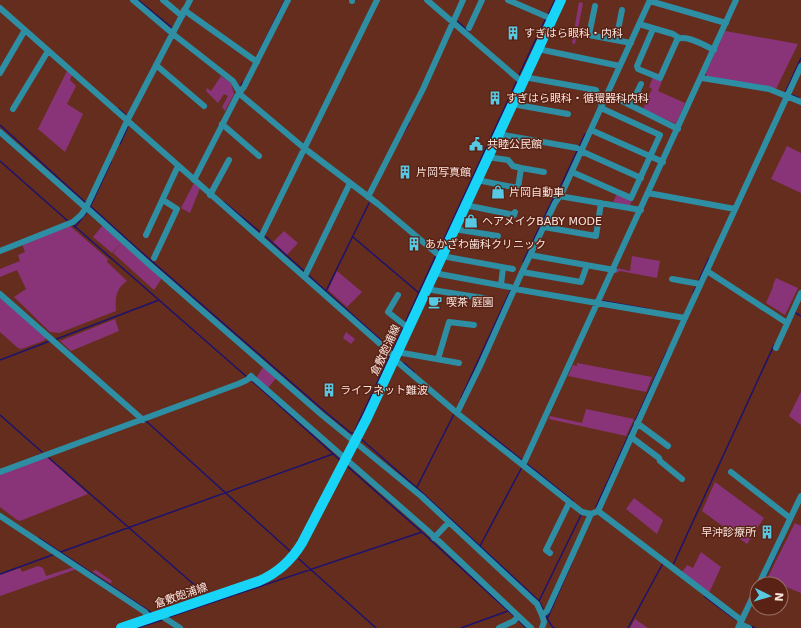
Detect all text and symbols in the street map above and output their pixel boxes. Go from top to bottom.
building icon: すぎはら眼科・内科 [505,25,521,41]
place label: すぎはら眼科・内科 [524,27,623,40]
building icon: すぎはら眼科・循環器科内科 [487,90,503,106]
place label: すぎはら眼科・循環器科内科 [506,92,649,105]
public building icon: 共睦公民館 [468,136,484,152]
place label: 共睦公民館 [487,138,542,151]
building icon: 片岡写真館 [397,164,413,180]
place label: 片岡写真館 [416,166,471,179]
shop icon: 片岡自動車 [490,184,506,200]
place label: 片岡自動車 [509,186,564,199]
shop icon: ヘアメイクBABY MODE [463,213,479,229]
place label: ヘアメイクBABY MODE [482,215,602,228]
building icon: あかざわ歯科クリニック [406,236,422,252]
place label: あかざわ歯科クリニック [425,238,546,251]
cafe icon: 喫茶 庭園 [427,294,443,310]
place label: 喫茶 庭園 [446,296,494,309]
street label: 倉敷飽浦線 [368,323,403,378]
building icon: ライフネット難波 [321,382,337,398]
place label: ライフネット難波 [340,384,428,397]
building icon: 早沖診療所 [759,524,775,540]
place label: 早沖診療所 [701,526,757,539]
north arrow [749,576,789,616]
street label: 倉敷飽浦線 [153,580,209,611]
text: N [772,592,785,602]

